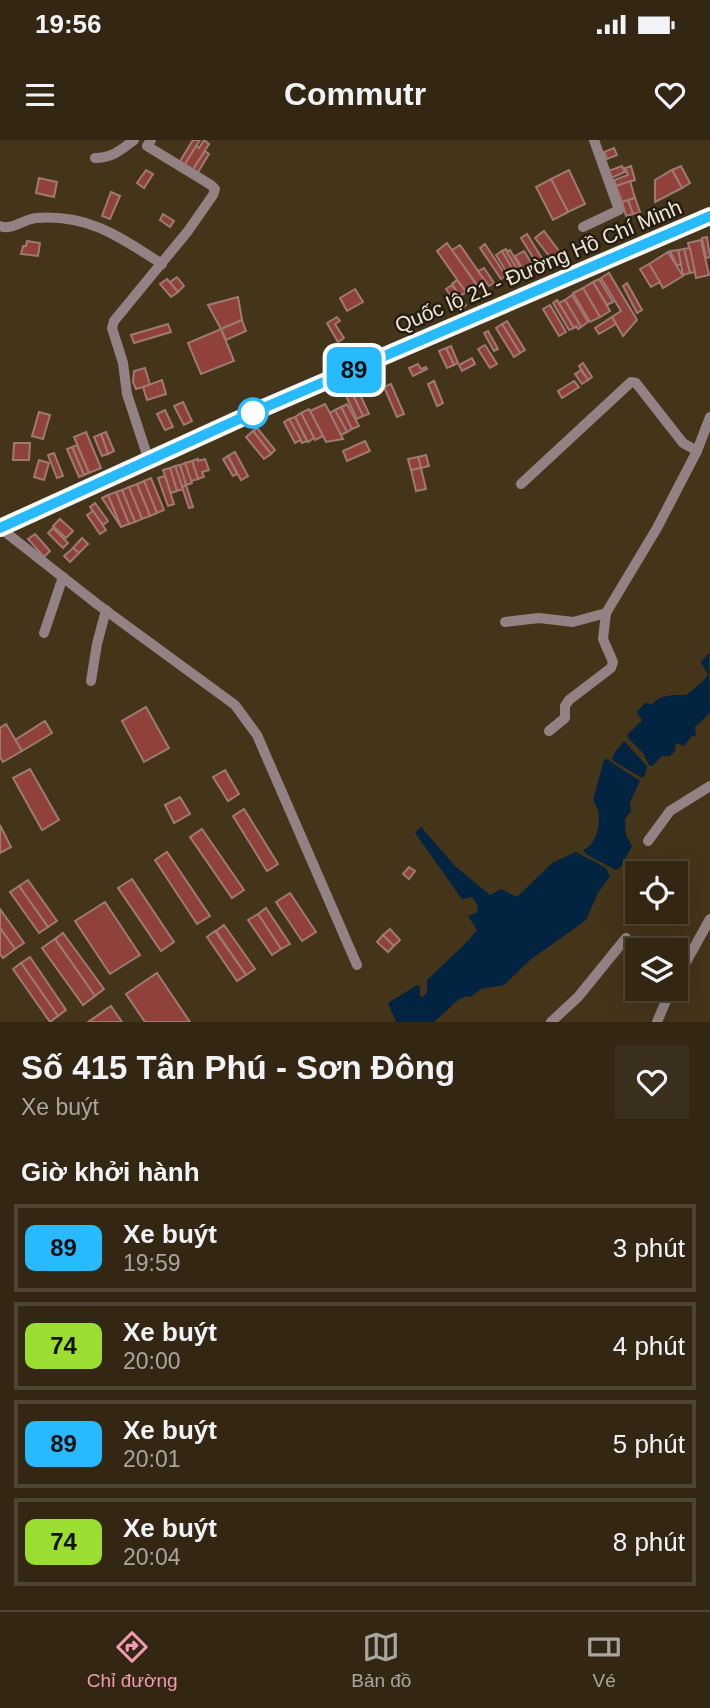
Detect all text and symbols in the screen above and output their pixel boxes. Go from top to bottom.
text: 19:56 [35,9,102,39]
icon: menu [21,76,59,114]
text: Commutr [284,76,426,112]
icon: heart [651,76,689,114]
street label: Quốc lộ 21 - Đường Hồ Chí Minh [391,195,685,337]
line badge: 89 [322,347,386,393]
text: 89 [341,356,367,383]
unlabelled marker [238,398,268,428]
map controls [625,861,688,1001]
button: locate [625,861,688,924]
button: layers [625,938,688,1001]
button: heart [615,1045,689,1119]
text: Số 415 Tân Phú - Sơn Đông [21,1049,455,1086]
text: Xe buýt [21,1094,99,1120]
text: Giờ khởi hành [21,1157,200,1187]
text: Xe buýt [123,1219,217,1249]
text: 3 phút [613,1233,685,1263]
text: 89 [50,1234,77,1261]
text: 19:59 [123,1250,181,1276]
text: Xe buýt [123,1317,217,1347]
text: 4 phút [613,1331,685,1361]
text: 74 [50,1332,77,1359]
text: 20:00 [123,1348,181,1374]
text: Xe buýt [123,1415,217,1445]
text: 5 phút [613,1429,685,1459]
text: 89 [50,1430,77,1457]
text: 20:01 [123,1446,181,1472]
text: Xe buýt [123,1513,217,1543]
text: 8 phút [613,1527,685,1557]
text: 74 [50,1528,77,1555]
text: 20:04 [123,1544,181,1570]
tab: Chỉ đường [87,1628,178,1692]
tab: Bản đồ [351,1628,411,1692]
tab: Vé [585,1628,623,1692]

